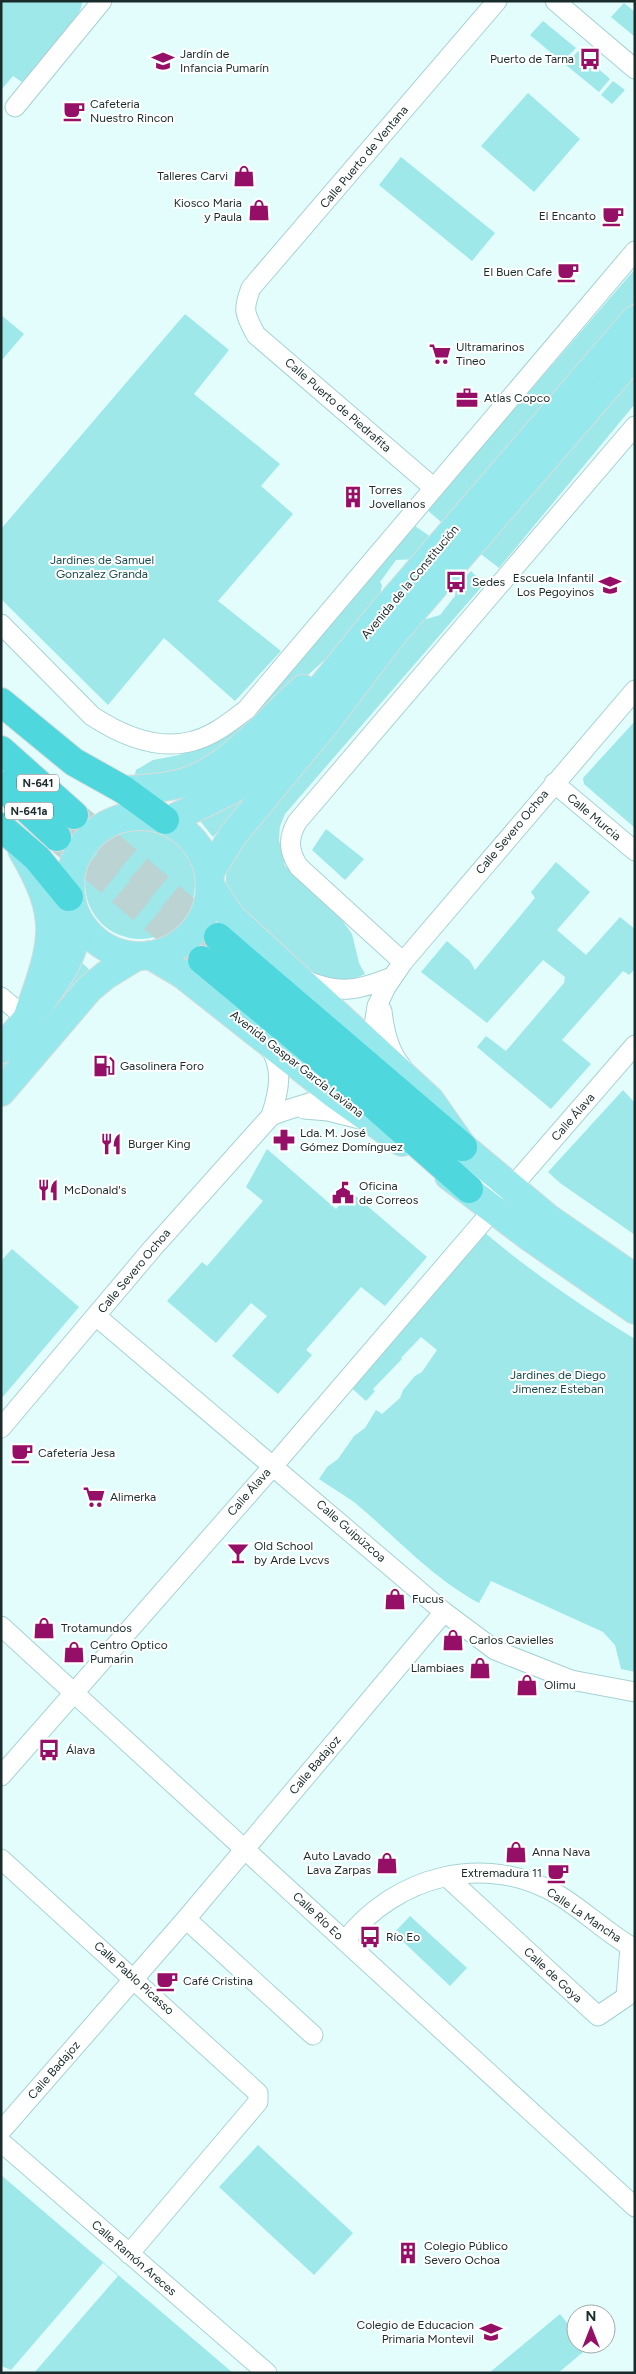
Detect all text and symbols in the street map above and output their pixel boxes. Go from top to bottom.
bus stop icon: Puerto de Tarna [577,46,603,72]
place label: Jardín de Infancia Pumarín [180,47,269,75]
school or university icon: Jardín de Infancia Pumarín [150,48,176,74]
place label: Puerto de Tarna [490,52,574,66]
place label: Cafeteria Nuestro Rincon [90,97,174,125]
cafe icon: Cafeteria Nuestro Rincon [61,98,87,124]
street label: Calle Puerto de Ventana [317,103,411,211]
shop icon: Talleres Carvi [231,163,257,189]
place label: Talleres Carvi [157,169,228,183]
place label: Kiosco Maria y Paula [174,196,242,224]
shop icon: Kiosco Maria y Paula [246,197,272,223]
cafe icon: El Encanto [600,203,626,229]
place label: El Encanto [539,209,596,223]
cafe icon: El Buen Cafe [555,259,581,285]
place label: El Buen Cafe [483,265,552,279]
place label: Ultramarinos Tineo [456,340,525,368]
supermarket icon: Ultramarinos Tineo [427,341,453,367]
street label: Calle Puerto de Piedrafita [282,355,394,455]
office icon: Atlas Copco [454,385,480,411]
place label: Atlas Copco [484,391,550,405]
place label: Torres Jovellanos [369,483,426,511]
building icon: Torres Jovellanos [340,484,366,510]
street label: Avenida de la Constitución [358,522,462,642]
park label: Jardines de Samuel Gonzalez Granda [50,553,154,581]
bus stop icon: Sedes [443,569,469,595]
place label: Escuela Infantil Los Pegoyinos [513,571,594,599]
school or university icon: Escuela Infantil Los Pegoyinos [597,572,623,598]
place label: Sedes [472,575,506,589]
road number: N-641 [17,774,59,791]
street label: Calle Severo Ochoa [473,787,551,877]
street label: Calle Murcia [564,790,624,844]
road number: N-641a [5,802,53,819]
street label: Avenida Gaspar García Laviana [228,1008,366,1120]
fuel station icon: Gasolinera Foro [91,1053,117,1079]
place label: Gasolinera Foro [120,1059,204,1073]
street label: Calle Álava [548,1090,598,1144]
place label: Lda. M. José Gómez Domínguez [300,1126,403,1154]
pharmacy icon: Lda. M. José Gómez Domínguez [271,1127,297,1153]
restaurant icon: Burger King [98,1131,124,1157]
place label: Burger King [128,1137,191,1151]
restaurant icon: McDonald's [35,1177,61,1203]
place label: Oficina de Correos [359,1179,419,1207]
public building icon: Oficina de Correos [330,1180,356,1206]
place label: McDonald's [64,1183,127,1197]
street label: Calle Severo Ochoa [95,1226,173,1316]
park label: Jardines de Diego Jimenez Esteban [510,1368,606,1396]
cafe icon: Cafetería Jesa [9,1440,35,1466]
place label: Cafetería Jesa [38,1446,115,1460]
street label: Calle Álava [224,1465,274,1519]
supermarket icon: Alimerka [81,1484,107,1510]
place label: Alimerka [110,1490,156,1504]
street label: Calle Guipúzcoa [313,1497,389,1565]
place label: Old School by Arde Lvcvs [254,1539,330,1567]
bar icon: Old School by Arde Lvcvs [225,1540,251,1566]
shop icon: Fucus [382,1586,408,1612]
place label: Fucus [412,1592,444,1606]
shop icon: Trotamundos [31,1615,57,1641]
place label: Trotamundos [61,1621,132,1635]
shop icon: Carlos Cavielles [440,1627,466,1653]
place label: Carlos Cavielles [469,1633,554,1647]
place label: Centro Optico Pumarin [90,1638,168,1666]
shop icon: Centro Optico Pumarin [61,1639,87,1665]
shop icon: Llambiaes [467,1655,493,1681]
place label: Llambiaes [411,1661,464,1675]
shop icon: Olimu [514,1672,540,1698]
place label: Olimu [544,1678,576,1692]
street label: Calle Badajoz [286,1733,344,1797]
bus stop icon: Álava [36,1737,62,1763]
place label: Álava [66,1743,95,1757]
shop icon: Anna Nava [503,1839,529,1865]
place label: Anna Nava [532,1845,590,1859]
place label: Auto Lavado Lava Zarpas [303,1849,371,1877]
shop icon: Auto Lavado Lava Zarpas [374,1850,400,1876]
cafe icon: Extremadura 11 [545,1860,571,1886]
place label: Extremadura 11 [461,1866,542,1880]
street label: Calle La Mancha [544,1885,624,1945]
street label: Calle Río Eo [290,1889,346,1943]
bus stop icon: Río Eo [357,1924,383,1950]
place label: Río Eo [386,1930,420,1944]
street label: Calle Pablo Picasso [91,1938,177,2018]
street label: Calle de Goya [521,1945,585,2005]
cafe icon: Café Cristina [154,1968,180,1994]
place label: Café Cristina [183,1974,253,1988]
street label: Calle Badajoz [25,2038,83,2102]
street label: Calle Ramón Areces [89,2217,179,2299]
place label: Colegio Público Severo Ochoa [424,2239,508,2267]
building icon: Colegio Público Severo Ochoa [395,2240,421,2266]
north arrow [566,2304,616,2354]
text: N [586,2308,596,2325]
place label: Colegio de Educacion Primaria Montevil [357,2318,474,2346]
school or university icon: Colegio de Educacion Primaria Montevil [478,2319,504,2345]

